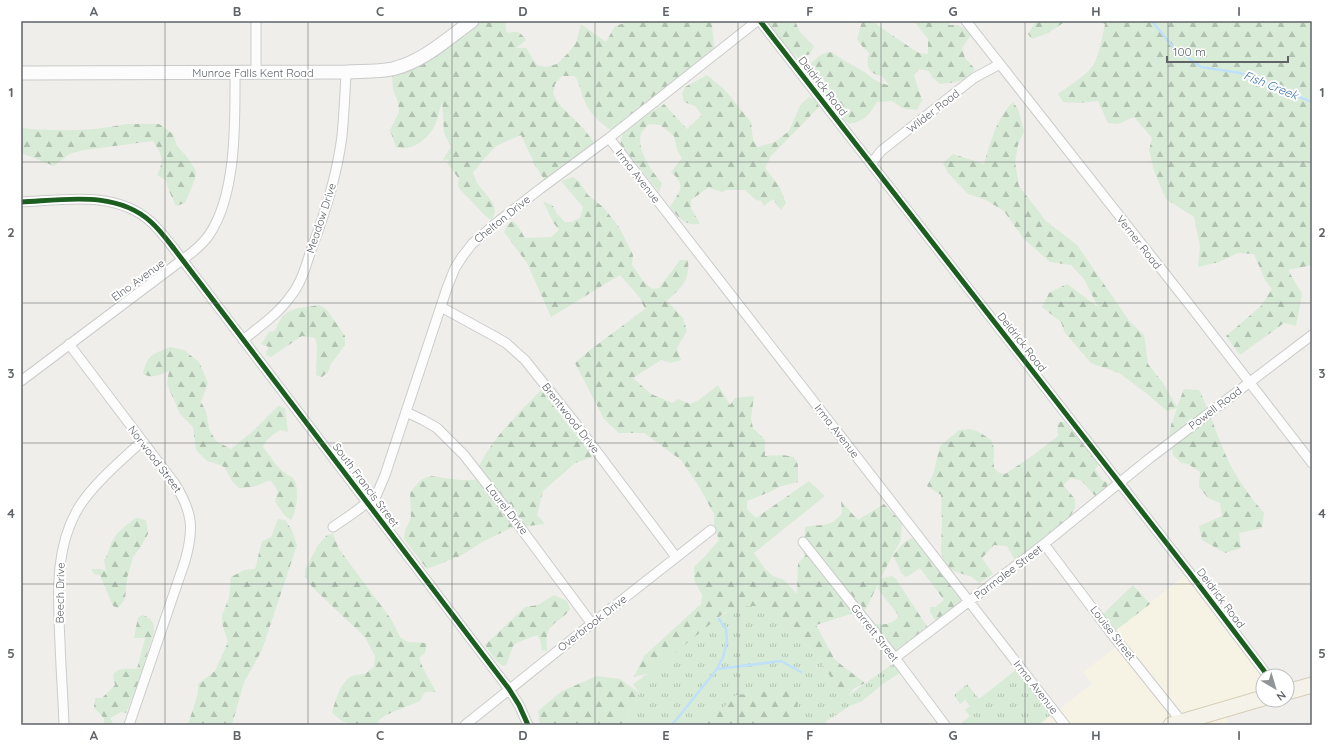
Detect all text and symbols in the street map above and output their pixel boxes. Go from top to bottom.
text: A [90,3,99,19]
text: B [233,3,241,19]
text: C [376,3,384,19]
text: D [518,3,528,19]
text: E [662,3,670,19]
text: F [806,3,814,19]
text: G [948,3,958,19]
text: H [1091,3,1101,19]
text: I [1237,3,1241,19]
scale bar [1167,38,1288,64]
text: 100 m [1173,44,1206,59]
street label: Deidrick Road [795,53,851,119]
street label: Munroe Falls Kent Road [192,66,314,80]
water label: Fish Creek [1242,67,1302,103]
text: 1 [8,84,14,100]
text: 1 [1319,84,1325,100]
street label: Wilder Road [904,86,962,136]
street label: Irma Avenue [613,146,663,206]
street label: Meadow Drive [303,181,339,255]
street label: Chelton Drive [471,192,533,246]
street label: Verner Road [1114,212,1164,272]
text: 2 [7,224,15,240]
text: 2 [1318,224,1326,240]
street label: Elno Avenue [109,256,167,304]
street label: Deidrick Road [994,309,1050,375]
text: 3 [8,365,15,381]
text: 3 [1319,365,1326,381]
street label: Brentwood Drive [539,380,603,456]
street label: Powell Road [1186,383,1244,433]
street label: Irma Avenue [812,401,862,461]
street label: Norwood Street [125,423,185,496]
street label: South Francis Street [330,440,402,530]
street label: Laurel Drive [483,481,531,537]
text: 4 [7,505,15,521]
text: 4 [1318,505,1326,521]
street label: Parmalee Street [971,542,1045,602]
street label: Beech Drive [52,562,68,624]
street label: Deidrick Road [1194,565,1248,631]
street label: Overbrook Drive [555,592,629,654]
street label: Garrett Street [848,601,902,665]
street label: Louise Street [1087,603,1139,663]
text: 5 [7,645,15,661]
text: 5 [1318,645,1326,661]
street label: Irma Avenue [1011,657,1061,717]
north arrow [1255,668,1295,708]
text: N [1274,688,1289,704]
text: A [90,727,99,743]
text: B [233,727,241,743]
text: C [376,727,384,743]
text: D [518,727,528,743]
text: E [662,727,670,743]
text: F [806,727,814,743]
text: G [948,727,958,743]
text: H [1091,727,1101,743]
text: I [1237,727,1241,743]

